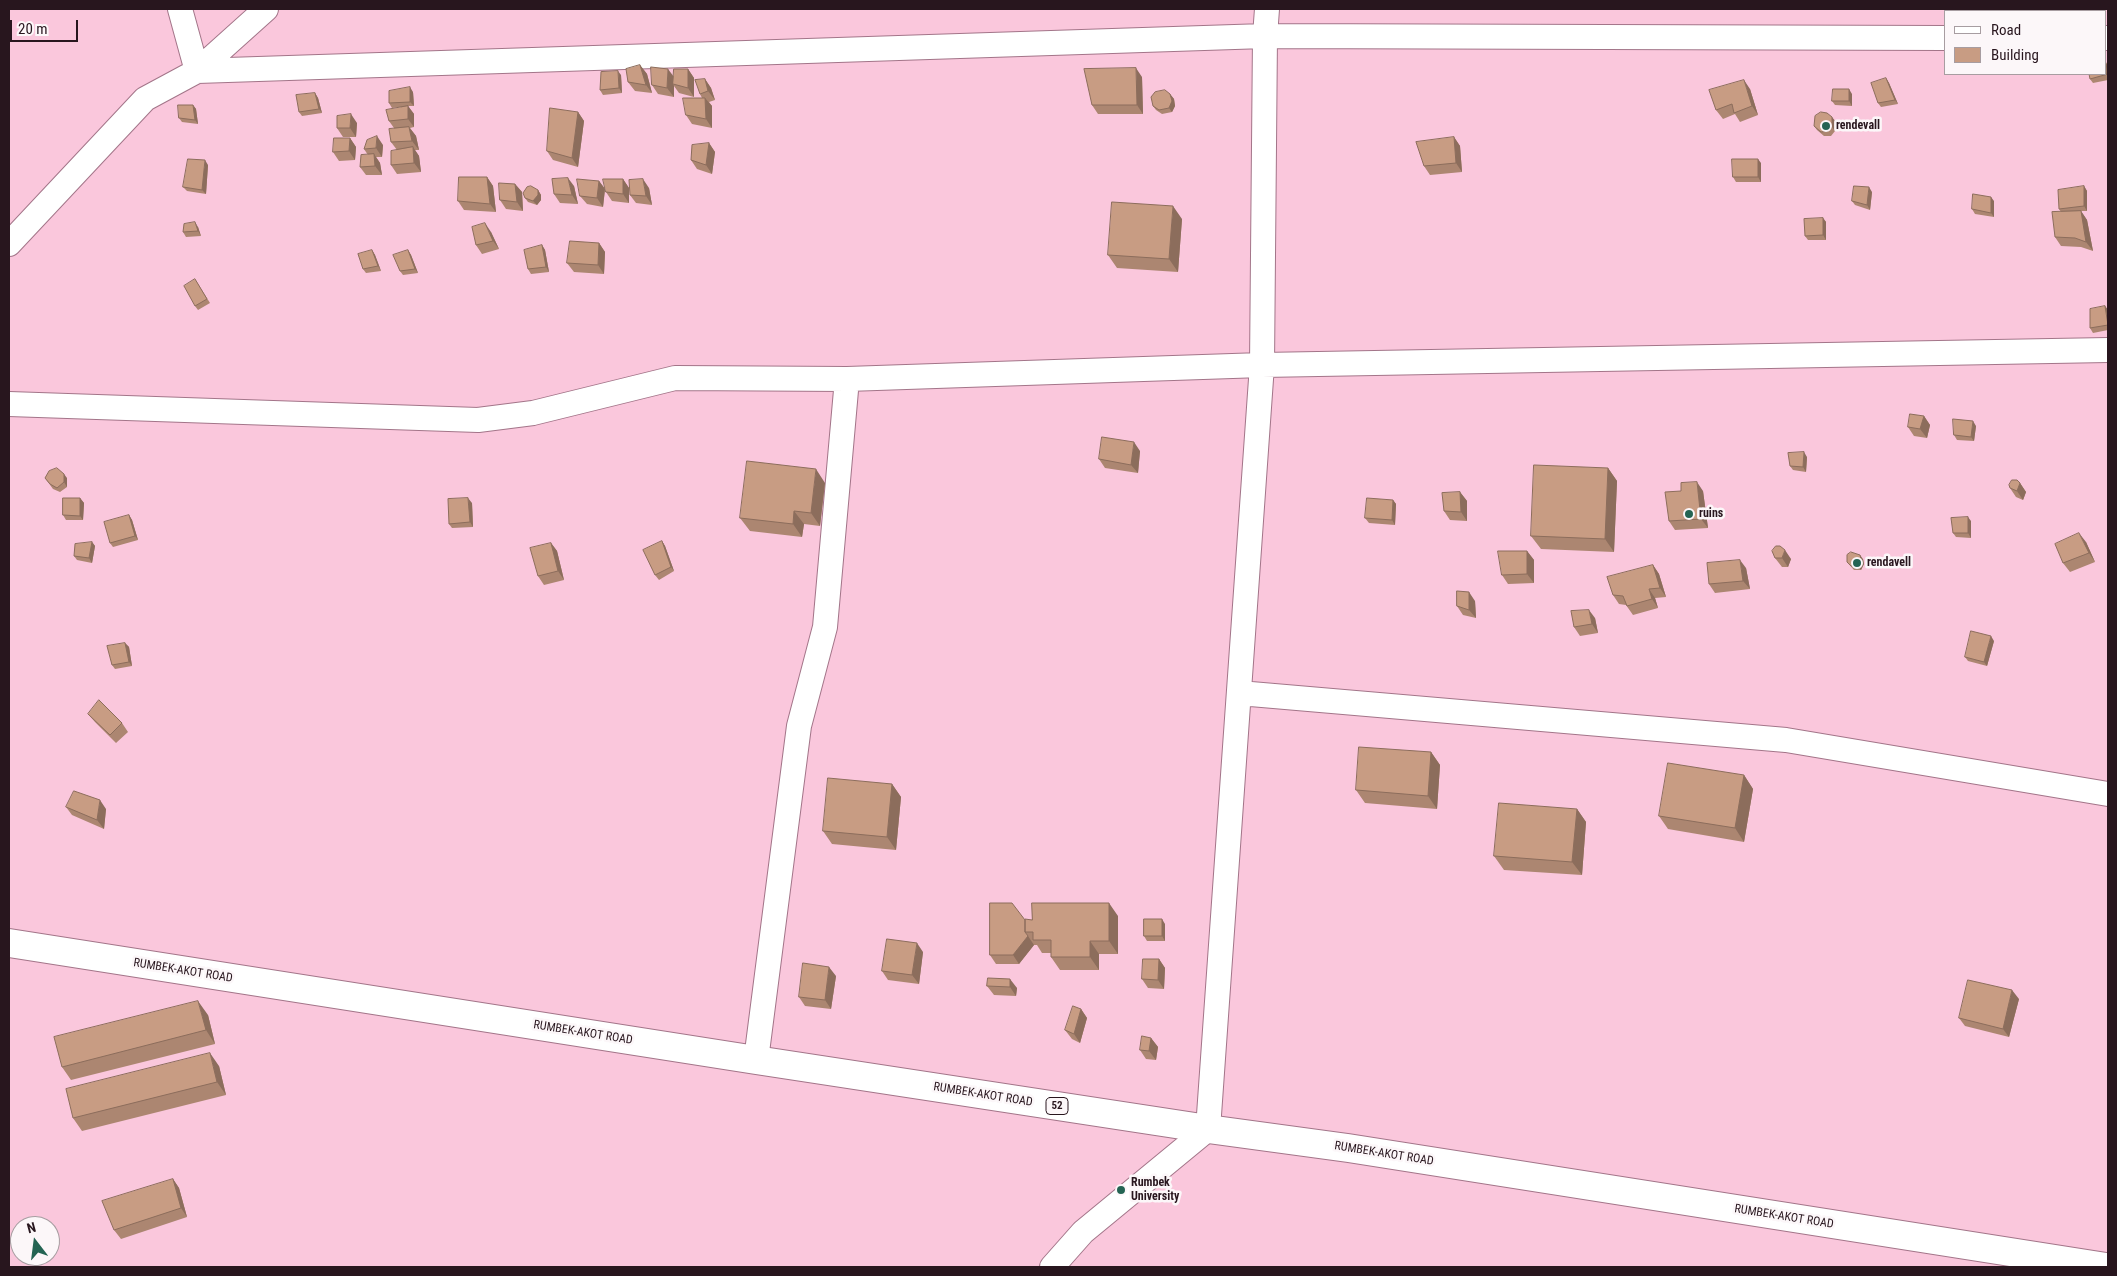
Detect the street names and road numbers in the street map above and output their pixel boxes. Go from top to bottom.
street label: RUMBEK-AKOT ROAD [132,956,234,986]
street label: RUMBEK-AKOT ROAD [532,1018,634,1048]
street label: RUMBEK-AKOT ROAD [932,1080,1034,1110]
road number: 52 [1046,1098,1068,1114]
street label: RUMBEK-AKOT ROAD [1333,1139,1435,1169]
street label: RUMBEK-AKOT ROAD [1733,1202,1835,1232]

